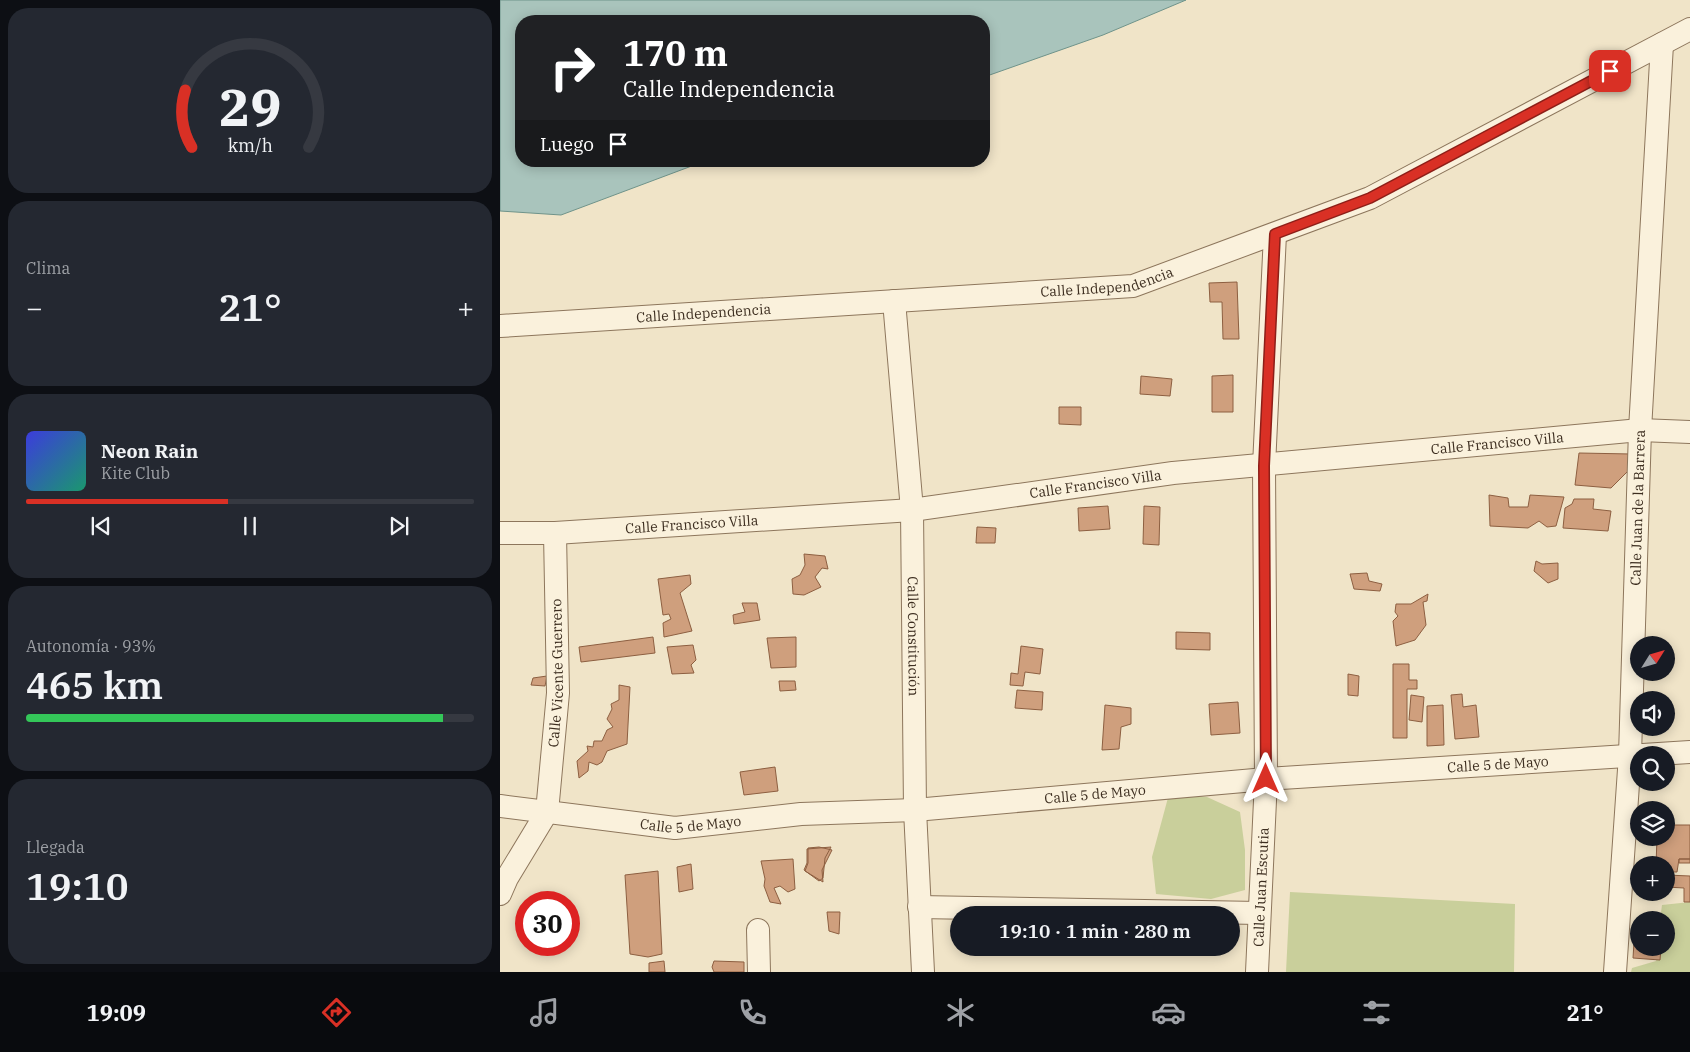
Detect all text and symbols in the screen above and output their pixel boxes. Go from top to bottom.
text: 170 m [623,30,728,76]
icon: right [540,35,605,100]
pin [1589,50,1631,92]
icon: arrive [1596,57,1624,85]
text: 29 [219,73,281,140]
text: Calle Independencia [623,74,835,103]
icon: arrive [604,130,632,158]
text: Luego [540,132,594,156]
text: km/h [227,134,273,157]
text: Clima [26,258,70,278]
street label: Calle Independencia [1040,263,1176,301]
text: 21° [218,282,282,331]
text: − [26,289,43,326]
text: + [457,289,474,326]
street label: Calle Independencia [636,300,772,326]
street label: Calle Francisco Villa [1430,428,1565,458]
street label: Calle Juan de la Barrera [1626,429,1649,586]
text: Neon Rain [101,439,198,463]
text: Kite Club [101,463,170,483]
street label: Calle Francisco Villa [1028,466,1163,502]
street label: Calle Francisco Villa [625,511,759,537]
icon: previous [87,512,115,540]
icon: pause [236,512,264,540]
icon: next [385,512,413,540]
street label: Calle Constitución [904,576,923,696]
street label: Calle Vicente Guerrero [544,598,567,748]
text: Autonomía · 93% [26,636,156,656]
north arrow [1630,636,1675,681]
map controls [1630,636,1675,956]
text: 465 km [26,660,163,709]
button: sound [1630,691,1675,736]
button: search [1630,746,1675,791]
position arrow [1239,752,1291,804]
street label: Calle 5 de Mayo [1447,752,1549,776]
street label: Calle 5 de Mayo [1044,781,1147,808]
button: layers [1630,801,1675,846]
street label: Calle 5 de Mayo [639,812,742,837]
street label: Calle Juan Escutia [1249,827,1273,947]
text: Llegada [26,837,85,857]
button: + [1630,856,1675,901]
text: 19:10 [26,861,129,910]
speed limit sign: 30 [515,891,580,956]
button: − [1630,911,1675,956]
text: 19:10 · 1 min · 280 m [999,919,1191,943]
icon: directions [319,995,354,1030]
icon: music [527,995,562,1030]
icon: phone [735,995,770,1030]
icon: climate [943,995,978,1030]
icon: car [1151,995,1186,1030]
icon: filters [1359,995,1394,1030]
text: 19:09 [86,998,146,1027]
text: 21° [1567,998,1603,1027]

